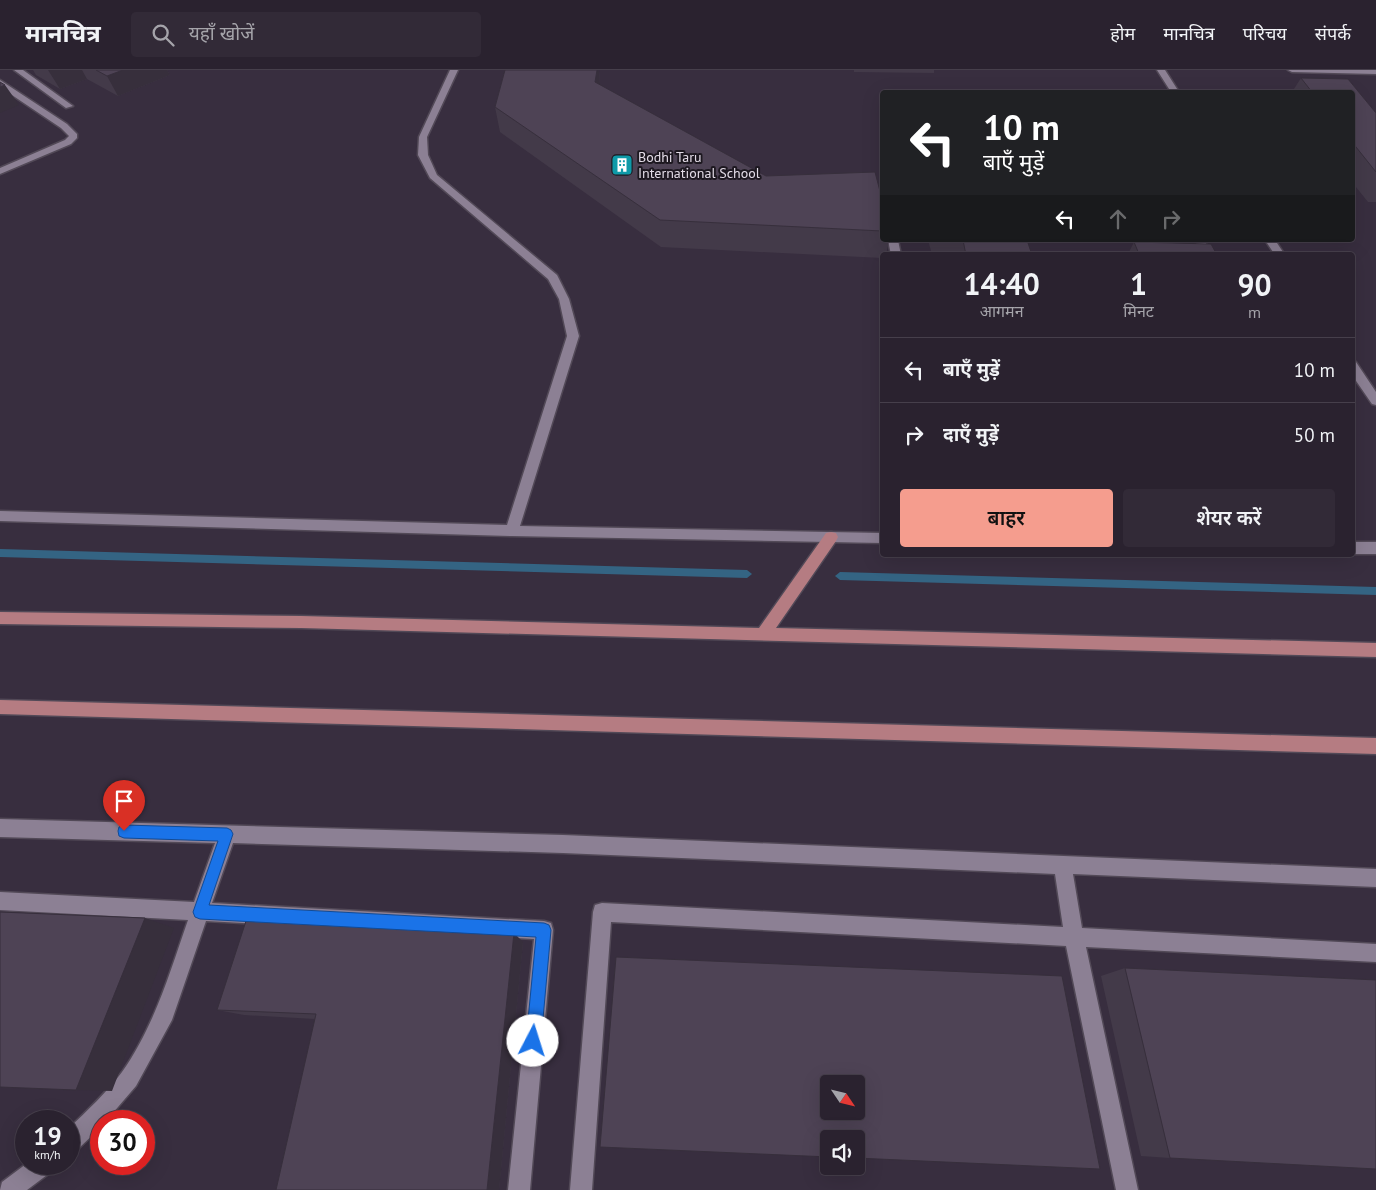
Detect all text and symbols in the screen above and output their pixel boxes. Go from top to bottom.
search box [131,12,481,57]
text: मानचित्र [25,18,101,49]
icon: search [149,21,177,49]
text: यहाँ खोजें [189,21,254,45]
text: होम [1110,22,1135,45]
text: मानचित्र [1163,22,1215,45]
text: परिचय [1243,22,1287,45]
text: संपर्क [1315,22,1351,45]
text: 10 m [983,104,1060,150]
icon: left [900,110,965,175]
place label: Bodhi Taru International School [638,148,760,182]
text: बाएँ मुड़ें [983,148,1044,176]
building icon: Bodhi Taru International School [610,153,634,177]
icon: left [1051,205,1079,233]
icon: ahead [1104,205,1132,233]
icon: right [1157,205,1185,233]
text: 14:40 [964,264,1040,303]
text: 1 [1130,264,1147,303]
text: 90 [1237,265,1271,304]
text: आगमन [980,301,1024,321]
text: मिनट [1123,301,1154,321]
text: m [1248,302,1261,322]
icon: left [900,356,928,384]
text: बाएँ मुड़ें [943,357,1000,381]
text: 10 m [1294,358,1335,382]
icon: right [900,421,928,449]
text: दाएँ मुड़ें [943,422,999,446]
text: 50 m [1294,423,1335,447]
button: बाहर [900,489,1113,547]
button: शेयर करें [1123,489,1335,547]
pin [103,780,145,831]
icon: arrive [110,787,138,815]
position arrow [506,1014,558,1066]
north arrow [820,1075,865,1120]
map controls [820,1075,865,1175]
speed limit sign: 30 [90,1110,155,1175]
text: 19 [33,1120,62,1152]
button: sound [820,1130,865,1175]
text: km/h [34,1147,61,1162]

